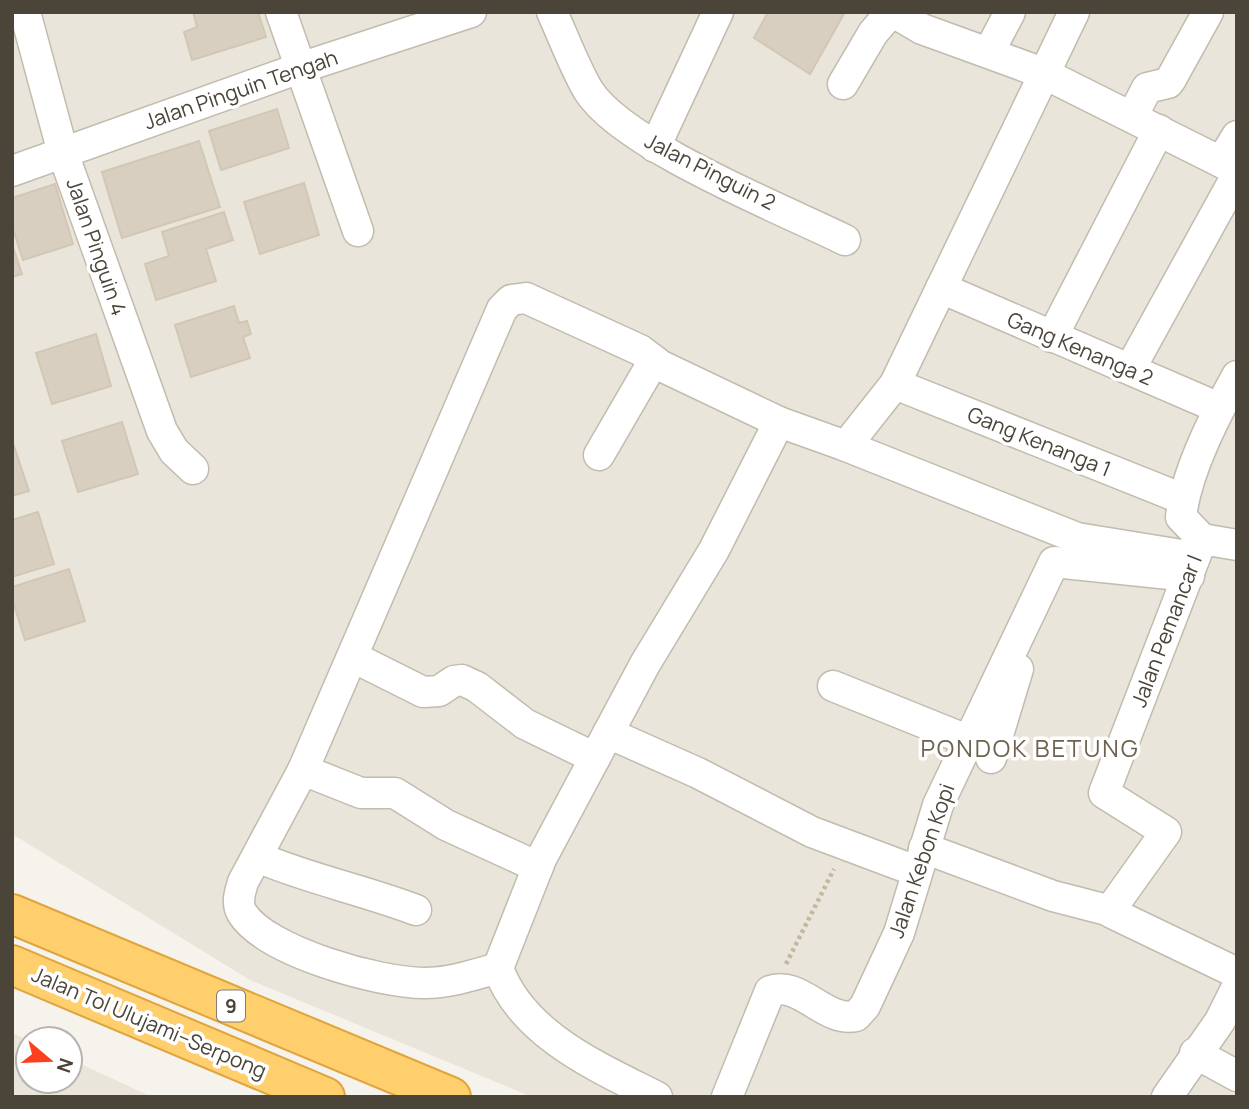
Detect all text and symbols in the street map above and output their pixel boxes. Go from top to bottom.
street label: Jalan Pinguin Tengah [140,43,341,135]
street label: Jalan Pinguin 2 [640,126,781,216]
street label: Jalan Pinguin 4 [60,174,134,319]
street label: Gang Kenanga 2 [1003,305,1158,391]
street label: Gang Kenanga 1 [964,400,1115,483]
street label: Jalan Pemancar I [1124,550,1208,711]
district label: PONDOK BETUNG [920,731,1140,764]
street label: Jalan Kebon Kopi [882,780,961,942]
street label: Jalan Tol Ulujami–Serpong [28,960,271,1084]
road number: 9 [217,990,245,1022]
north arrow [14,1025,84,1095]
text: N [51,1055,80,1076]

